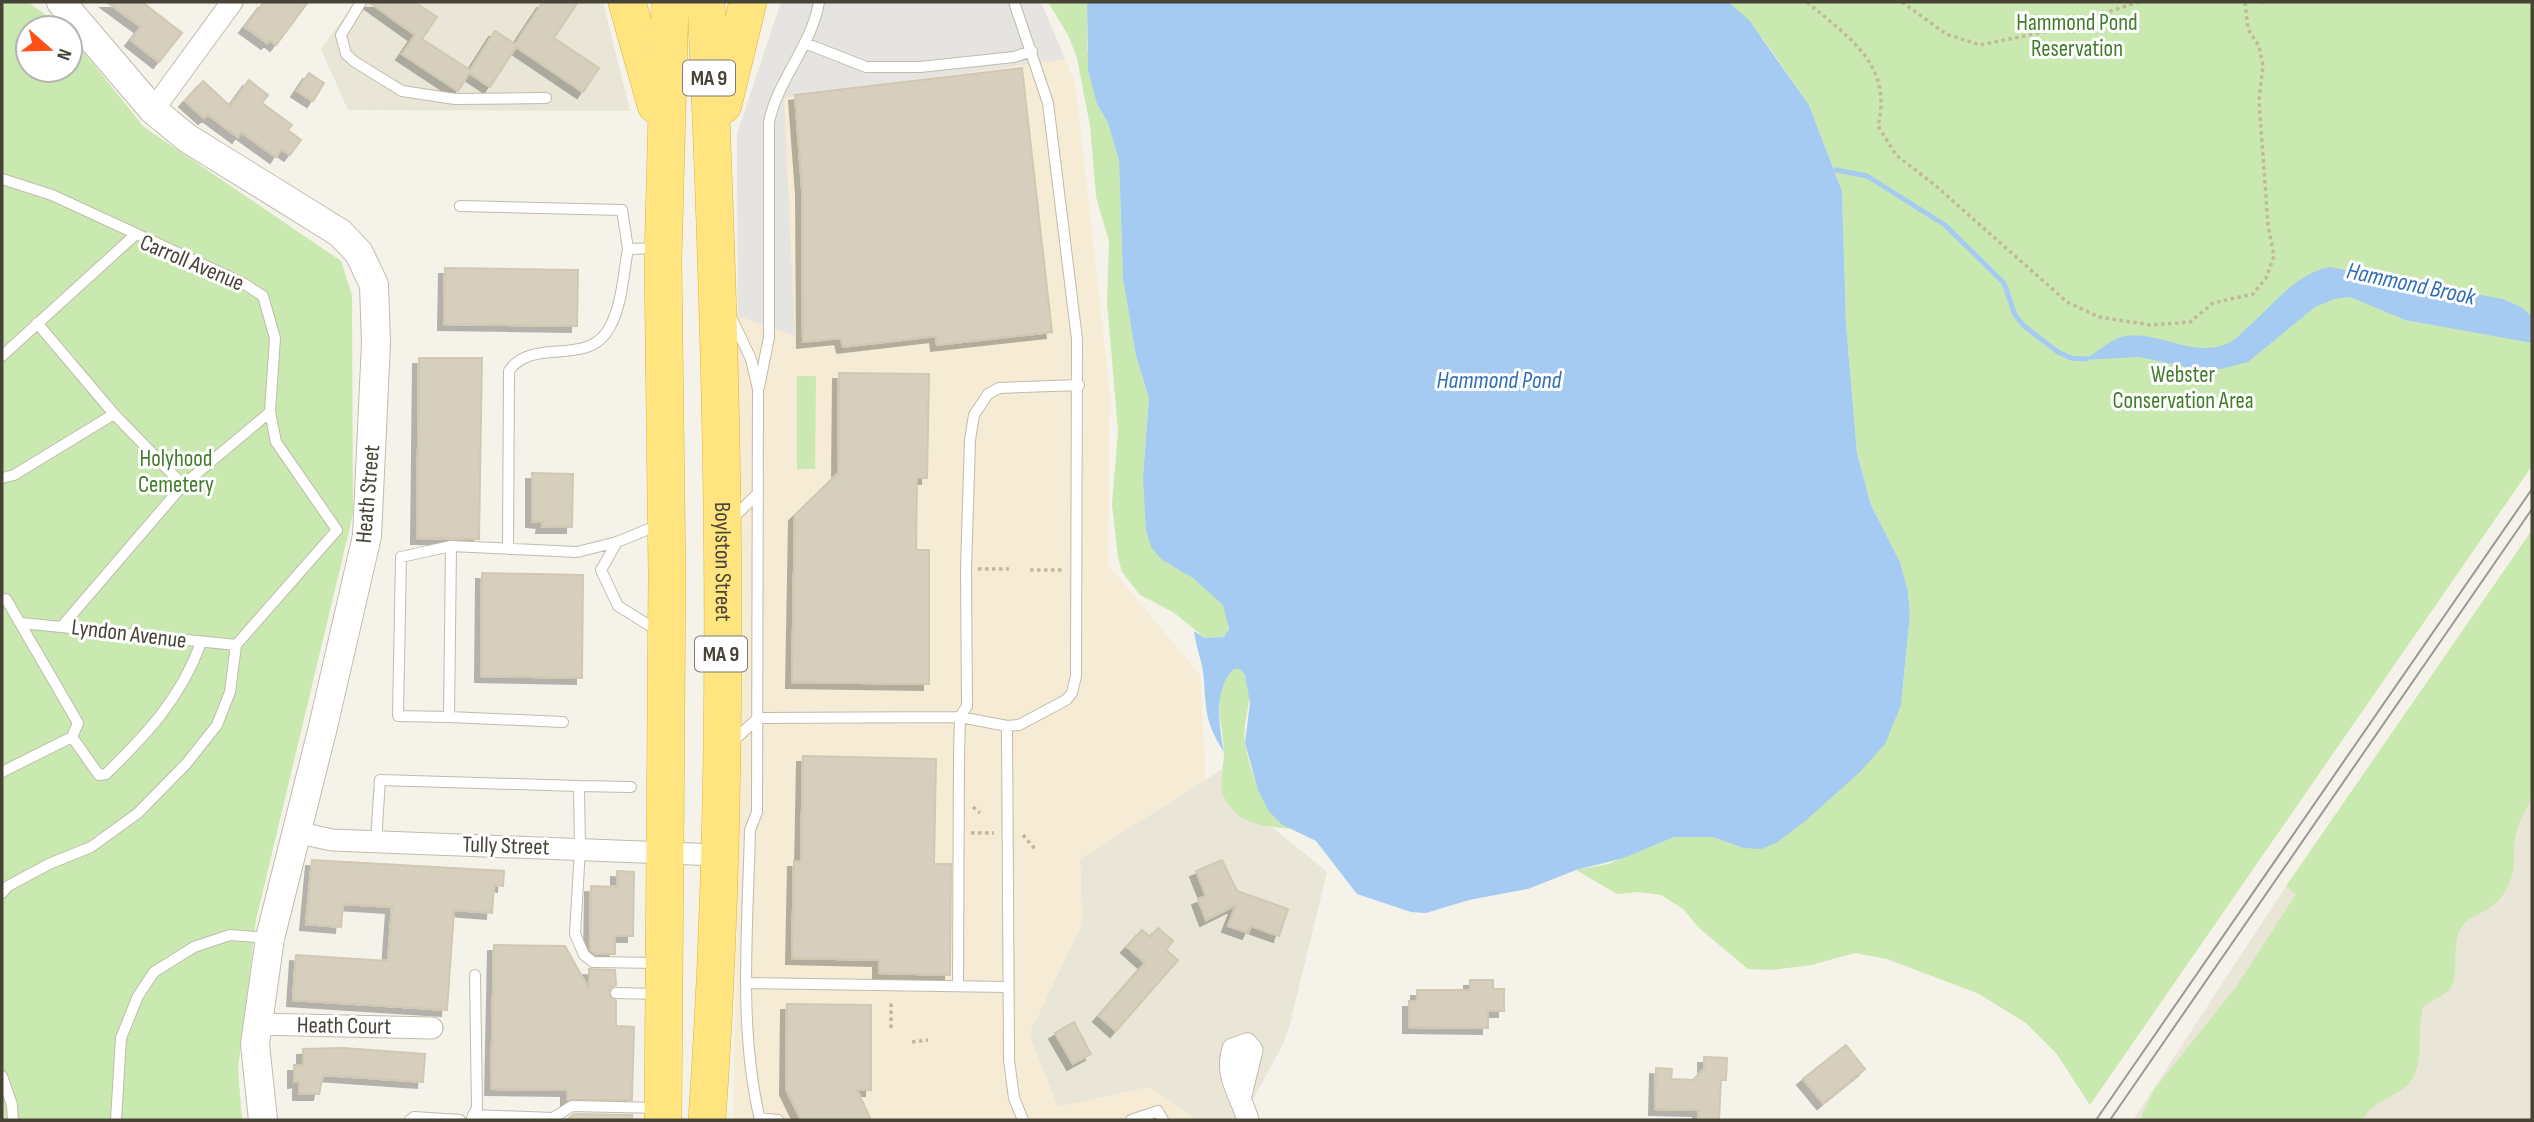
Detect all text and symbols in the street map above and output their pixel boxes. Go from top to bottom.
park label: Hammond Pond Reservation [2016,9,2138,63]
north arrow [14,14,84,84]
text: N [51,46,76,63]
road number: MA 9 [683,60,735,96]
street label: Carroll Avenue [136,229,248,297]
water label: Hammond Brook [2344,256,2479,312]
park label: Webster Conservation Area [2113,361,2254,415]
water label: Hammond Pond [1437,366,1563,395]
street label: Heath Street [350,444,386,544]
park label: Holyhood Cemetery [138,445,214,499]
street label: Boylston Street [708,502,737,622]
street label: Lyndon Avenue [70,613,188,655]
road number: MA 9 [695,636,747,672]
street label: Tully Street [462,830,550,862]
street label: Heath Court [297,1011,391,1041]

